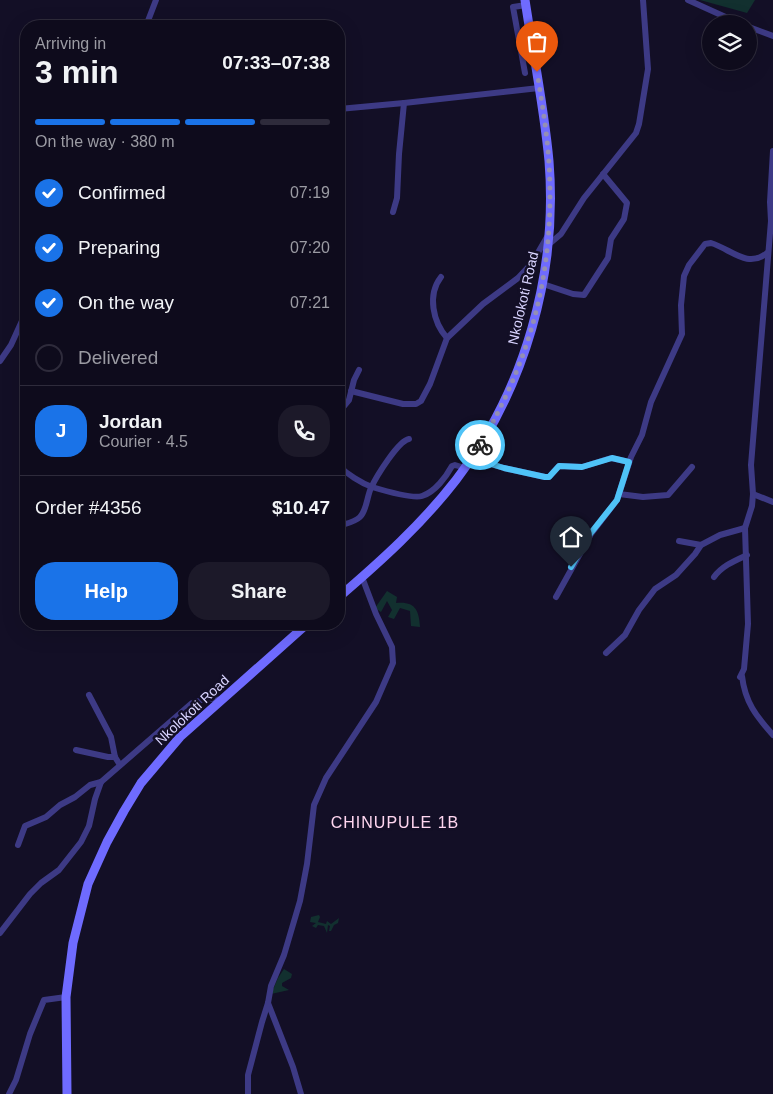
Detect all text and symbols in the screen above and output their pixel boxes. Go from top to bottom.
map controls [702,15,757,70]
button: layers [702,15,757,70]
pin [516,21,558,72]
icon: bag [523,28,551,56]
text: Arriving in [35,35,106,52]
text: 07:33–07:38 [222,52,330,73]
text: 3 min [35,54,119,90]
text: On the way · 380 m [35,133,175,150]
icon: check [35,179,63,207]
text: Confirmed [78,182,166,203]
text: 07:19 [290,184,330,201]
icon: check [35,234,63,262]
text: Preparing [78,237,160,258]
text: 07:20 [290,239,330,256]
street label: Nkolokoti Road [505,250,541,346]
icon: check [35,289,63,317]
text: On the way [78,292,174,313]
text: 07:21 [290,294,330,311]
text: Delivered [78,347,158,368]
button: phone [278,405,330,457]
text: Jordan [99,411,162,432]
text: J [56,420,66,441]
courier [455,420,505,470]
icon: bike [466,431,494,459]
text: Courier · 4.5 [99,433,188,450]
text: Order #4356 [35,497,142,518]
text: $10.47 [272,497,330,518]
pin [550,516,592,567]
icon: home [557,523,585,551]
button: Help [35,562,178,620]
button: Share [188,562,330,620]
street label: Nkolokoti Road [152,672,232,748]
district label: CHINUPULE 1B [331,814,459,831]

